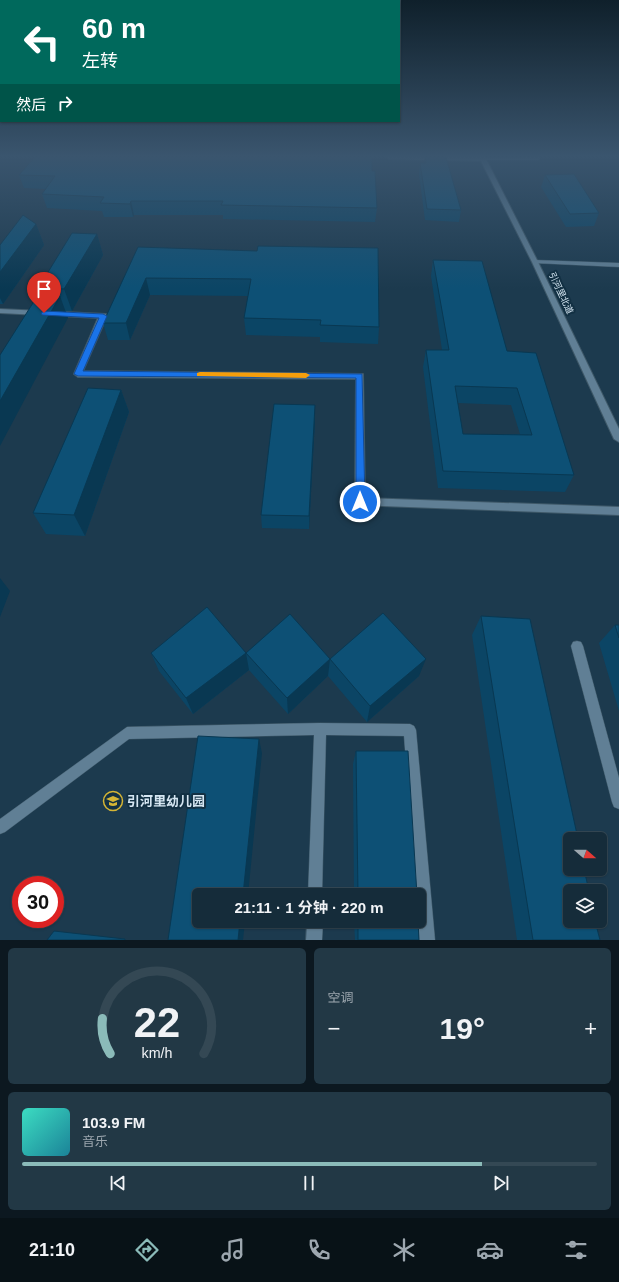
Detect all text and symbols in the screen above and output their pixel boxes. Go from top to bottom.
text: 60 m [82,13,146,44]
icon: left [16,16,68,68]
text: 左转 [82,51,118,71]
icon: right [54,92,76,114]
text: 然后 [16,96,46,113]
street label: 引河里北道 [547,270,575,316]
pin [27,272,61,313]
icon: arrive [33,278,55,300]
position arrow [339,481,381,523]
school or university icon: 引河里幼儿园 [102,790,124,812]
place label: 引河里幼儿园 [127,794,205,809]
north arrow [563,832,607,876]
map controls [563,832,607,928]
speed limit sign: 30 [12,876,64,928]
button: layers [563,884,607,928]
text: 21:11 · 1 分钟 · 220 m [234,899,384,916]
text: 空调 [328,990,354,1005]
text: 22 [134,999,180,1046]
text: 19° [440,1012,485,1045]
text: − [328,1016,340,1041]
text: + [584,1016,597,1041]
text: km/h [141,1045,172,1061]
text: 103.9 FM [82,1114,145,1131]
text: 音乐 [82,1134,108,1149]
icon: previous [107,1172,129,1194]
icon: pause [298,1172,320,1194]
icon: next [490,1172,512,1194]
icon: directions [133,1236,161,1264]
icon: music [219,1236,247,1264]
icon: phone [305,1236,333,1264]
icon: climate [390,1236,418,1264]
icon: car [476,1236,504,1264]
icon: filters [562,1236,590,1264]
text: 21:10 [29,1240,75,1260]

